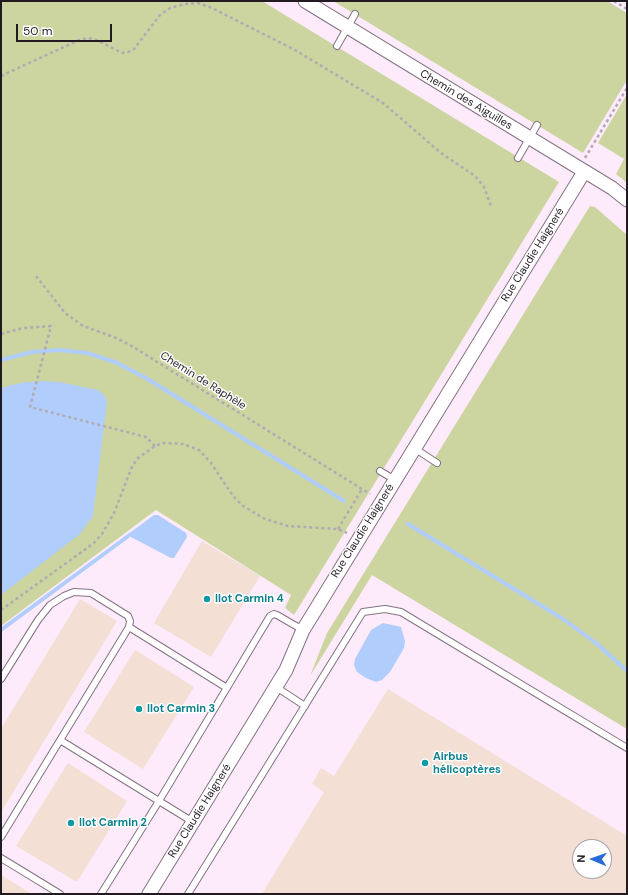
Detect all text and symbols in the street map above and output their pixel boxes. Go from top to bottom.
scale bar [18,16,114,42]
text: 50 m [23,23,52,39]
street label: Chemin des Aiguilles [417,67,515,133]
street label: Rue Claudie Haigneré [499,206,567,304]
street label: Chemin de Raphèle [158,349,248,413]
street label: Rue Claudie Haigneré [329,482,397,580]
place label: Ilot Carmin 4 [215,592,284,606]
marker: Ilot Carmin 4 [202,594,212,604]
place label: Ilot Carmin 3 [147,702,215,716]
marker: Ilot Carmin 3 [134,704,144,714]
place label: Airbus hélicoptères [433,750,501,776]
marker: Airbus hélicoptères [420,758,430,768]
street label: Rue Claudie Haigneré [166,762,234,860]
place label: Ilot Carmin 2 [79,816,147,830]
marker: Ilot Carmin 2 [66,818,76,828]
north arrow [572,839,612,879]
text: N [574,854,588,863]

